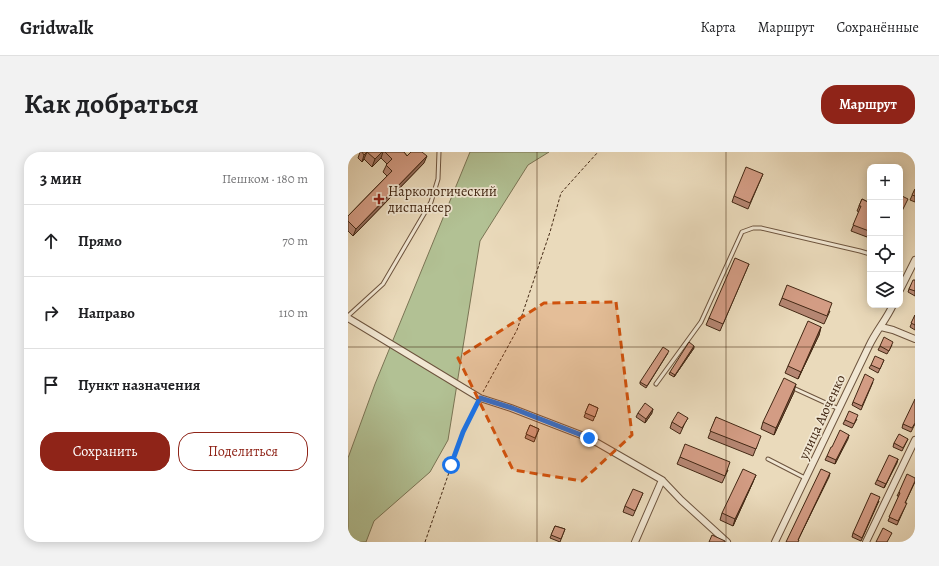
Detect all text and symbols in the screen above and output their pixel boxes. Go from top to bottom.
text: Gridwalk [20,15,93,41]
text: Карта [701,18,736,37]
text: Маршрут [758,18,814,37]
text: Сохранённые [836,18,919,37]
text: Как добраться [24,85,199,123]
button: Маршрут [821,85,915,124]
map controls [867,164,903,308]
button: + [867,164,903,200]
text: 3 мин [40,167,82,190]
text: Пешком · 180 m [222,170,308,187]
place label: Наркологический диспансер [387,182,497,217]
marker: Наркологический диспансер [373,193,385,205]
button: − [867,200,903,236]
icon: ahead [40,230,62,252]
text: Прямо [78,231,122,251]
text: 70 m [282,232,308,249]
button: locate [867,236,903,272]
button: layers [867,272,903,308]
icon: right [40,302,62,324]
text: Направо [78,303,135,323]
text: 110 m [279,304,308,321]
street label: улица Аюченко [794,371,850,464]
icon: arrive [40,374,62,396]
text: Пункт назначения [78,375,200,395]
route end [580,429,598,447]
button: Сохранить [40,432,170,471]
button: Поделиться [178,432,308,471]
route start [442,456,460,474]

